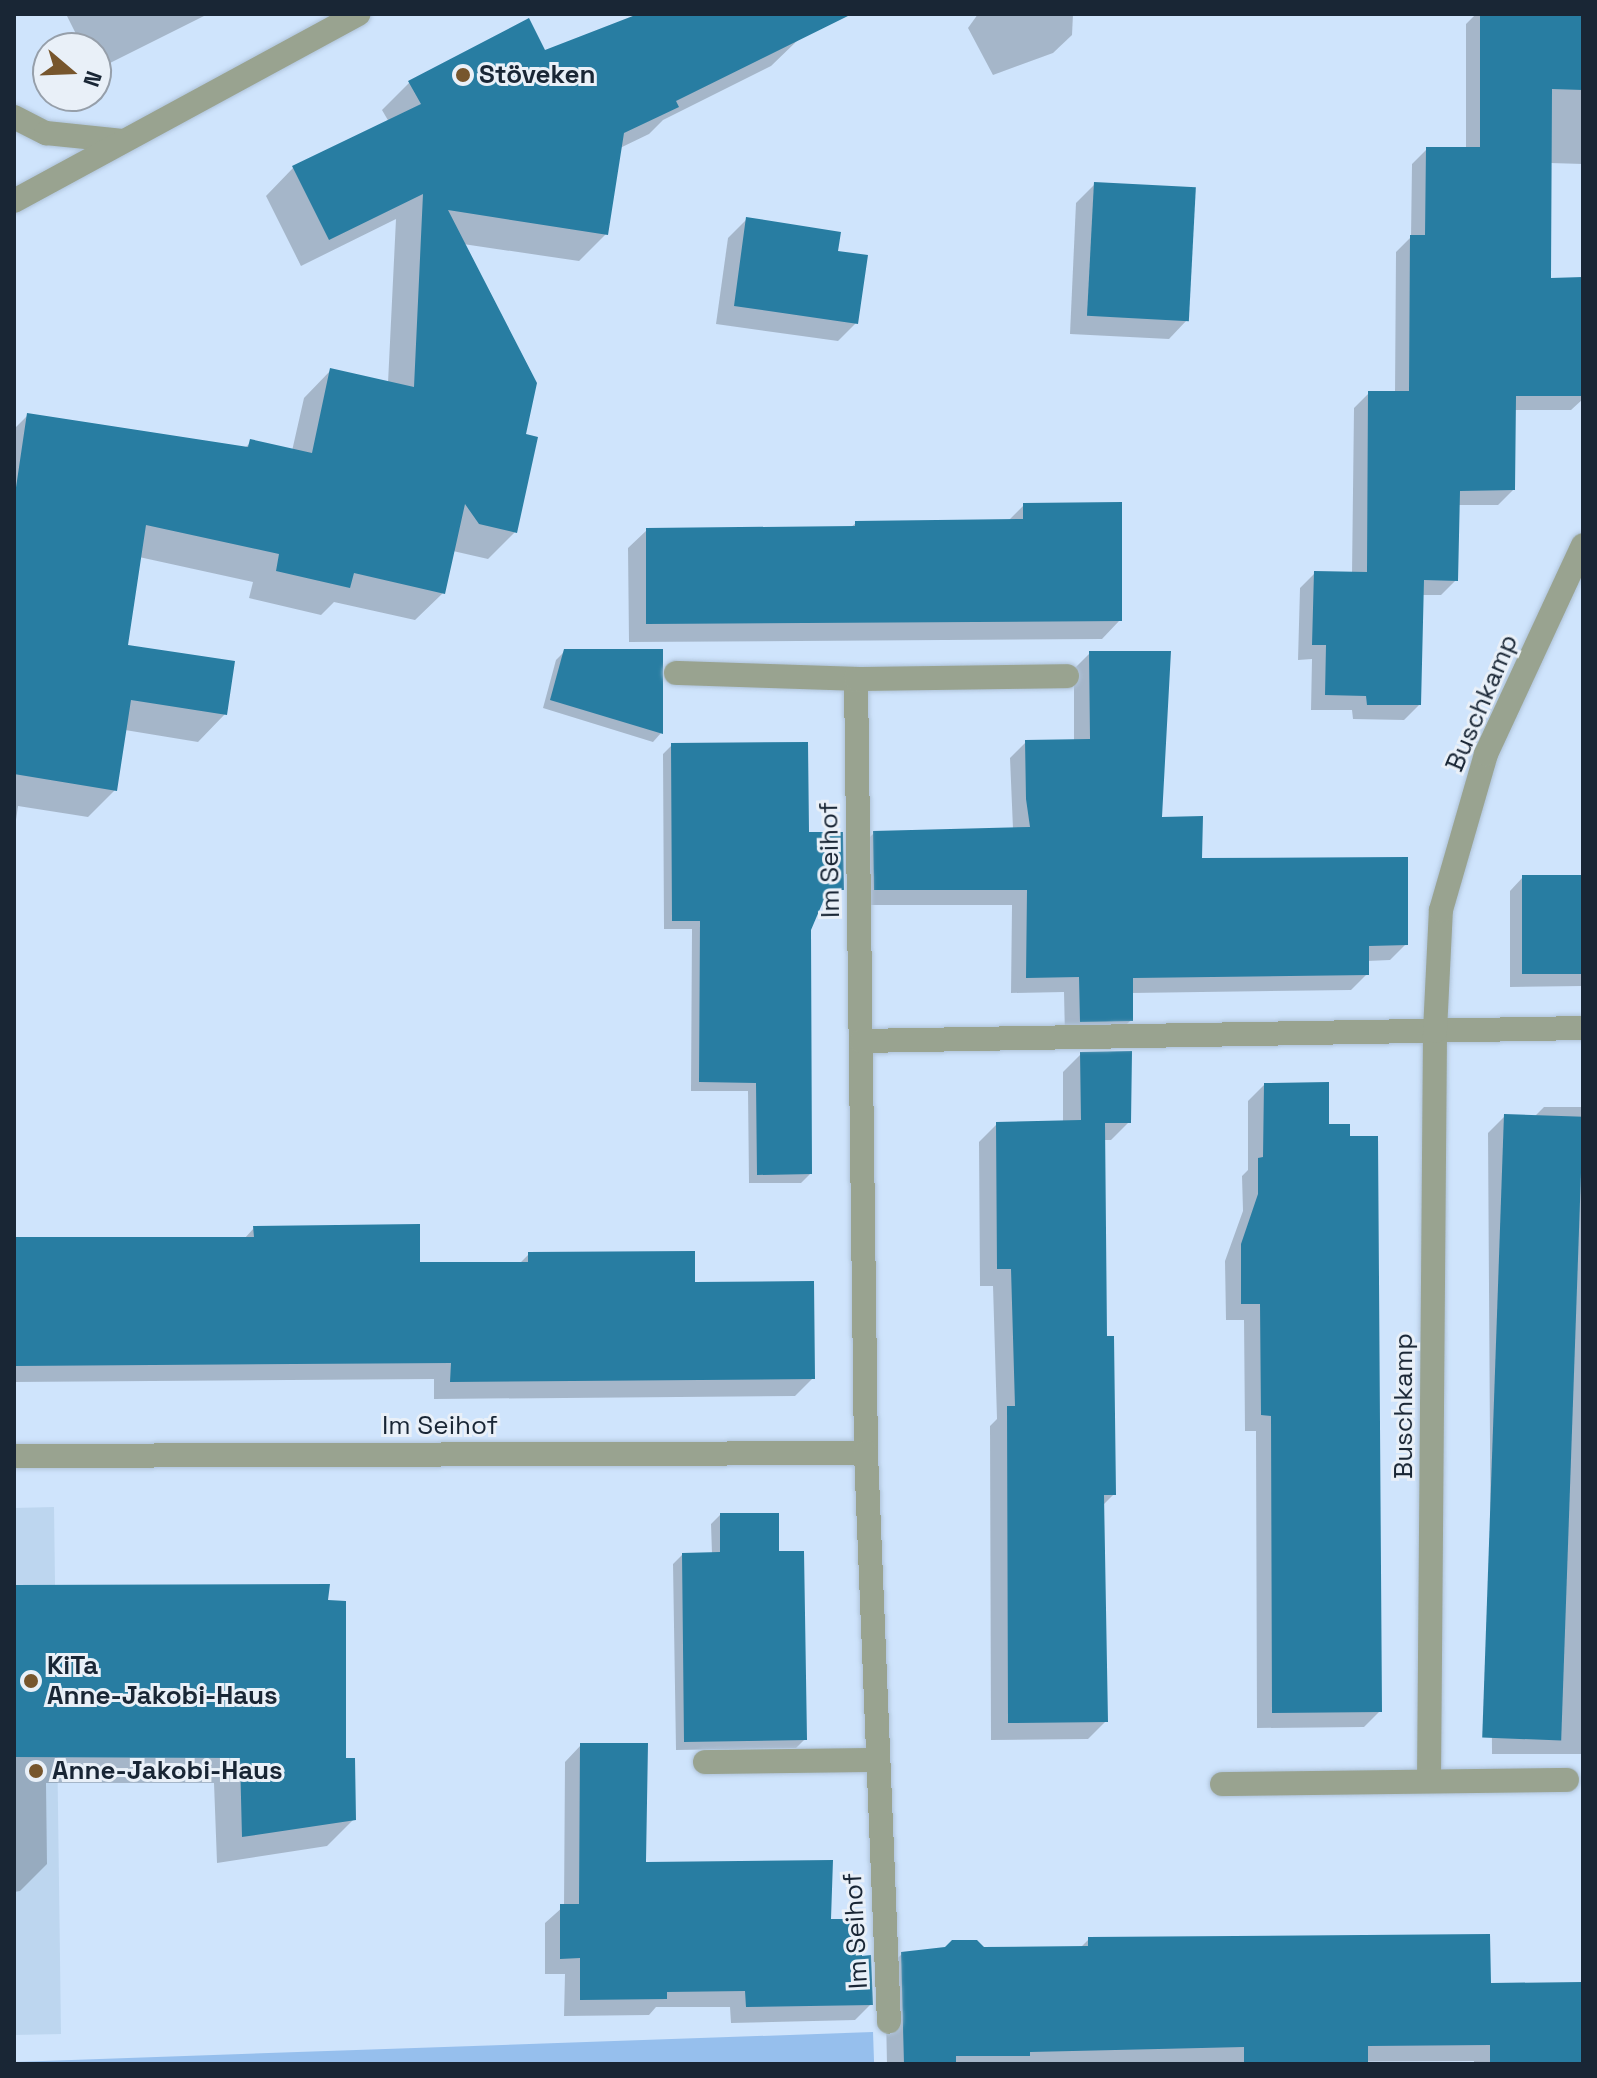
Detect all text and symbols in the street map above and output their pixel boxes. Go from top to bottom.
north arrow [32,32,112,112]
place label: Stöveken [479,59,595,91]
marker: Stöveken [454,66,472,84]
text: N [77,68,108,91]
street label: Buschkamp [1439,630,1525,776]
street label: Im Seihof [813,802,847,918]
street label: Buschkamp [1388,1333,1420,1479]
street label: Im Seihof [382,1410,498,1442]
place label: KiTa Anne-Jakobi-Haus [47,1650,278,1712]
marker: KiTa Anne-Jakobi-Haus [22,1672,40,1690]
place label: Anne-Jakobi-Haus [52,1755,283,1787]
marker: Anne-Jakobi-Haus [27,1762,45,1780]
street label: Im Seihof [837,1872,875,1990]

